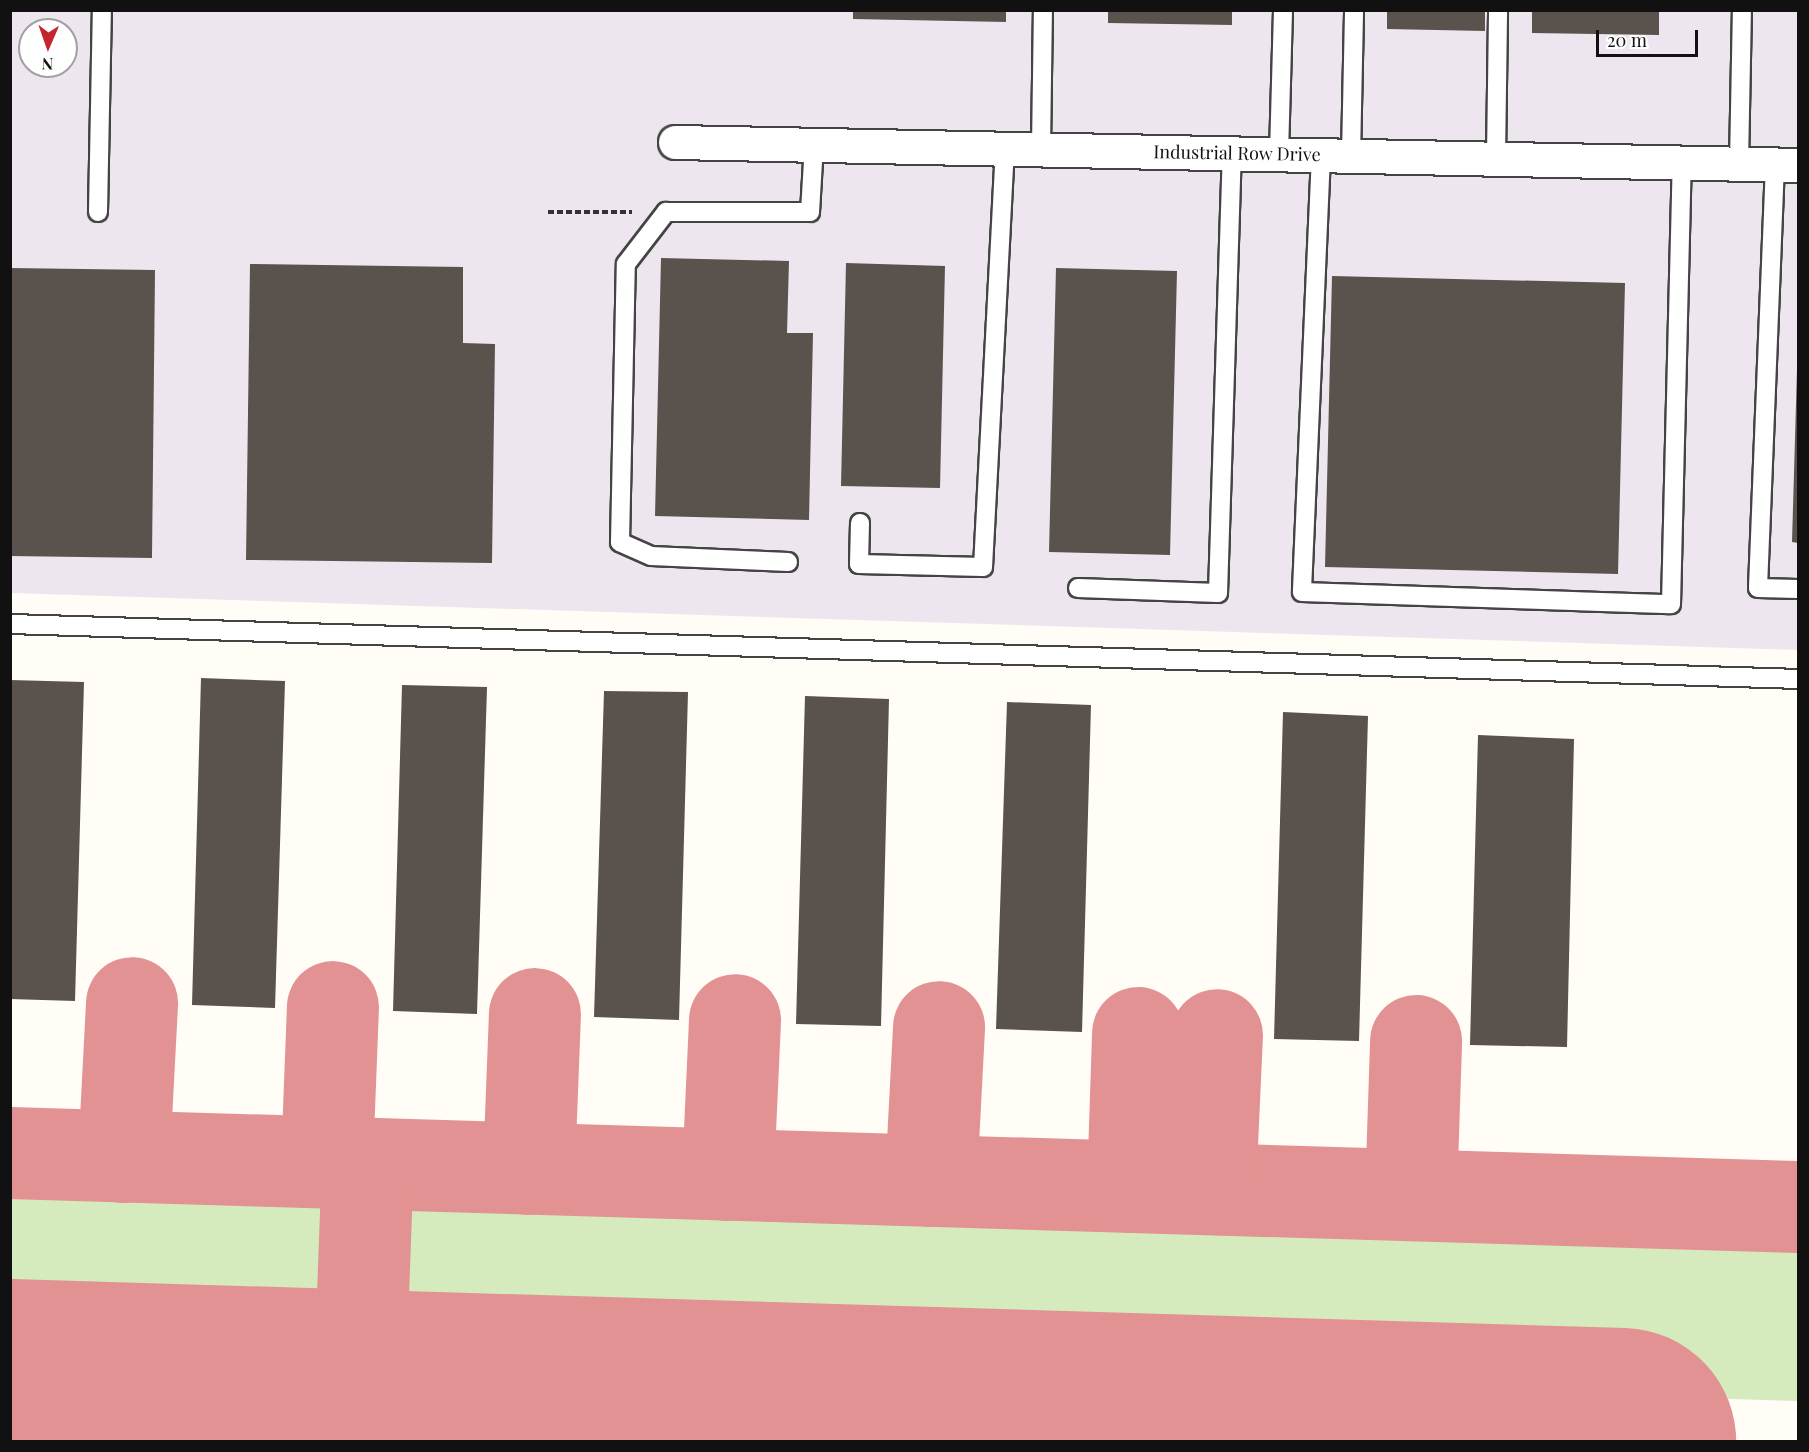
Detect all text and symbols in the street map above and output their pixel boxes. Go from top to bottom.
north arrow [18,18,78,78]
scale bar [1599,18,1701,56]
text: 20 m [1607,28,1647,52]
text: N [41,54,54,75]
street label: Industrial Row Drive [1153,141,1321,165]

